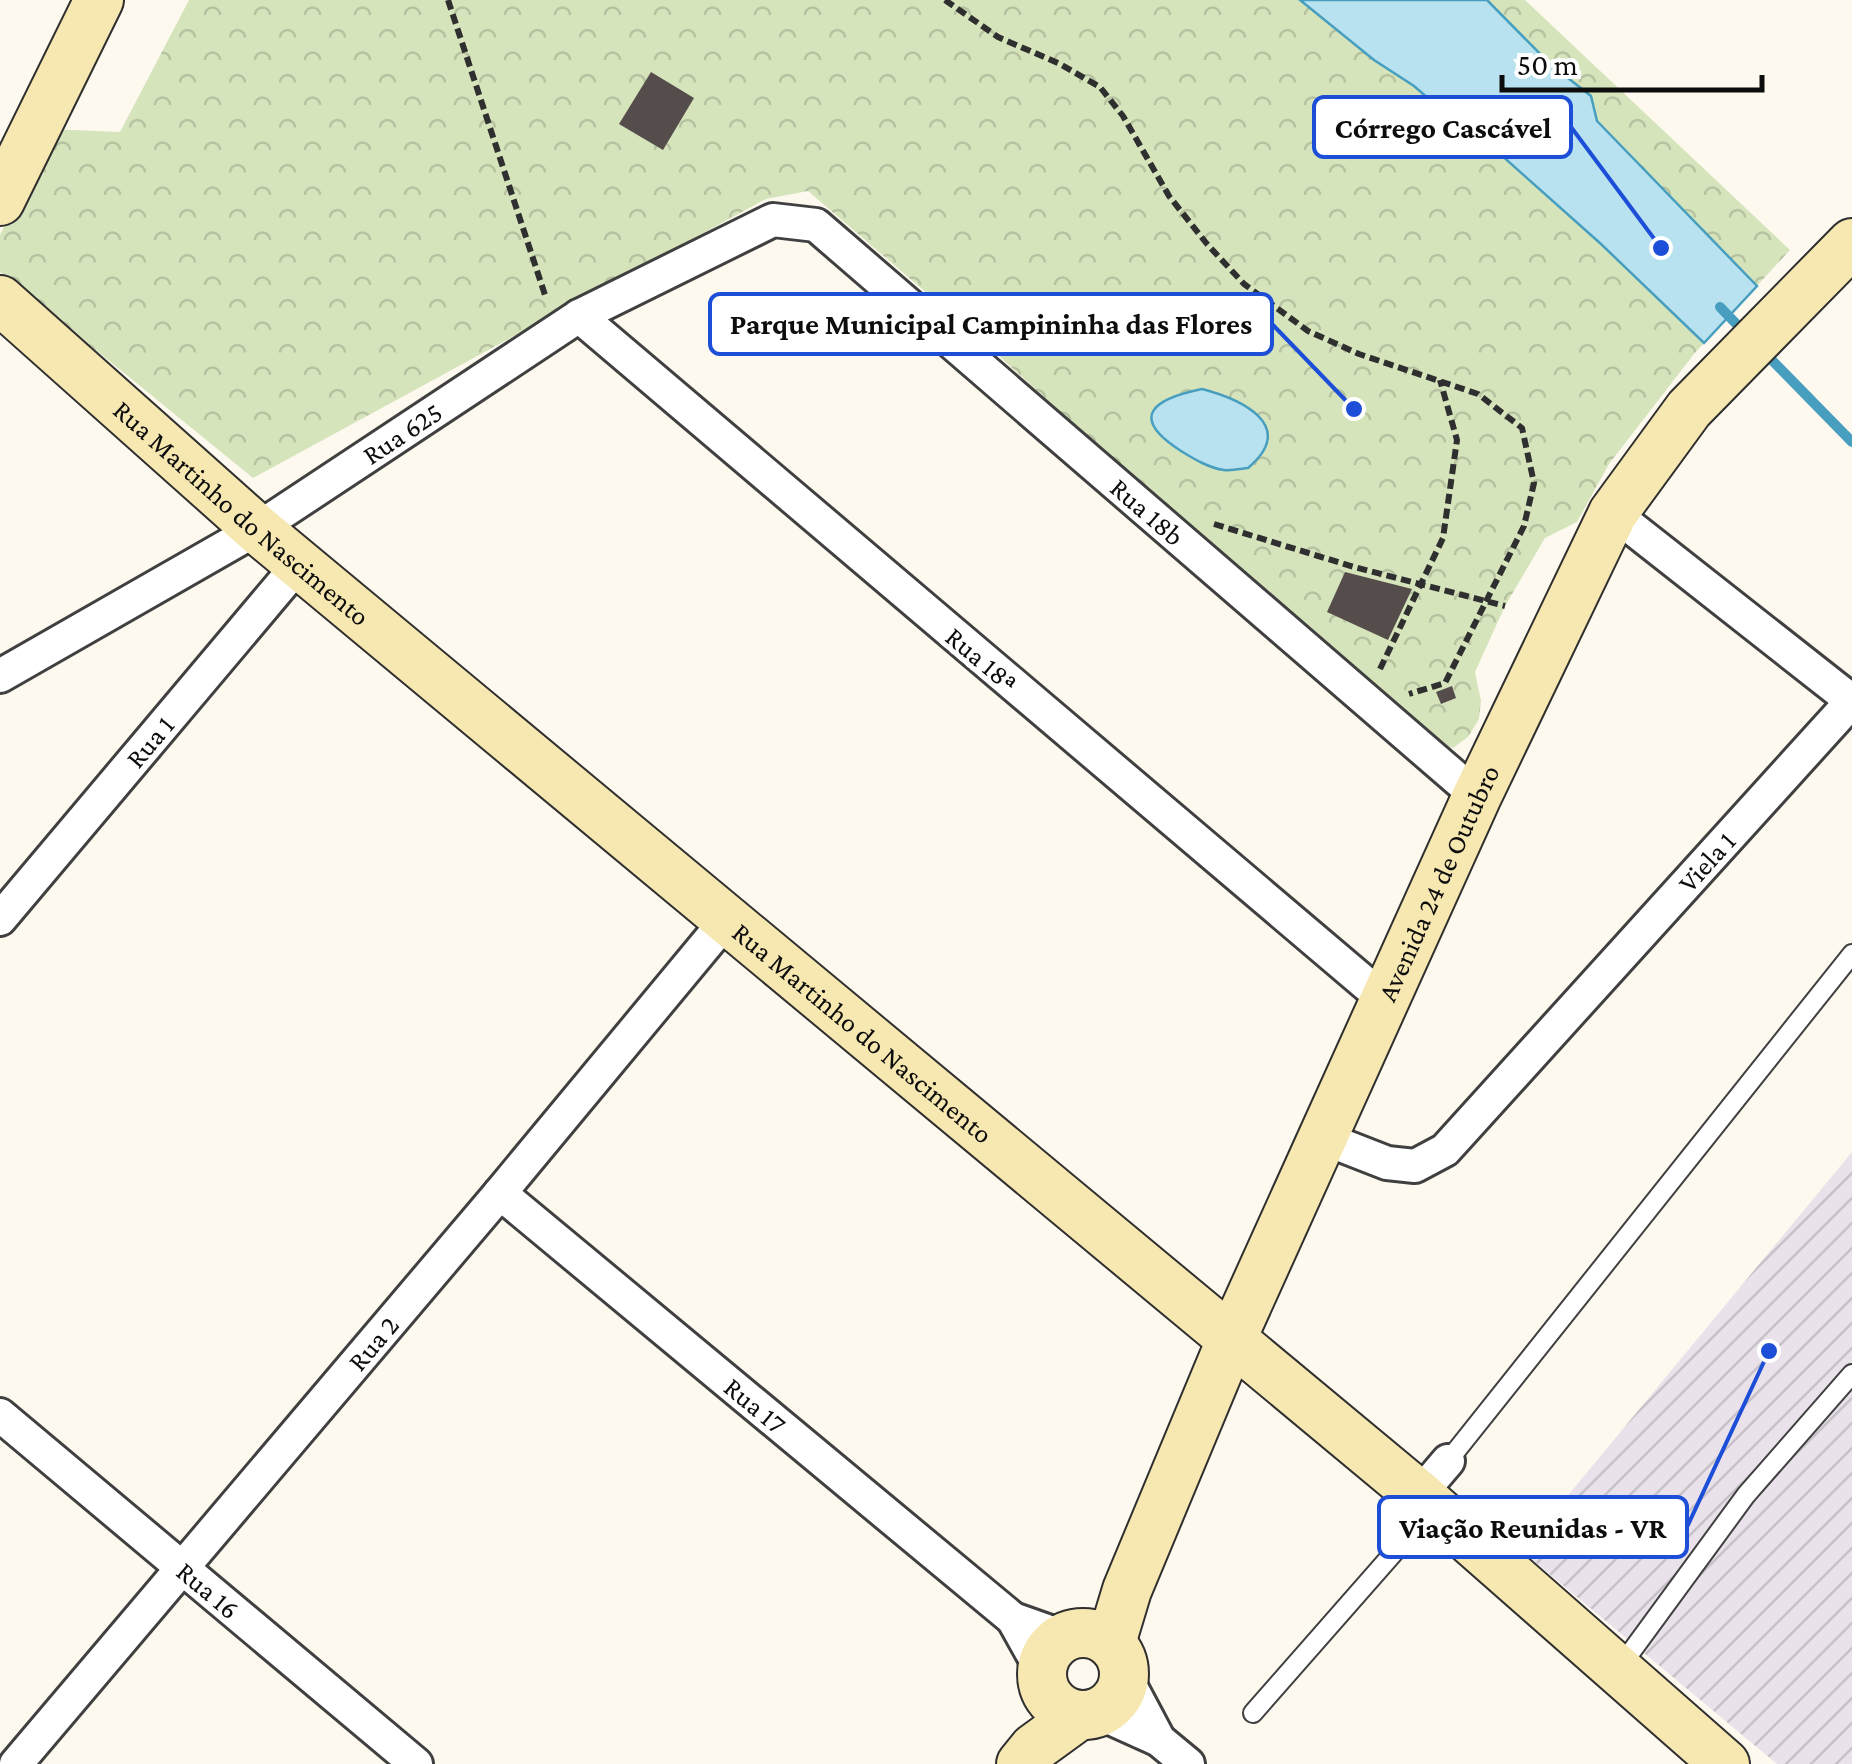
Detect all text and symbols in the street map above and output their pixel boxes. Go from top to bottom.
scale bar [1502,30,1762,92]
text: 50 m [1517,48,1578,81]
callout: Córrego Cascável [1314,97,1571,157]
text: Córrego Cascável [1335,111,1552,144]
callout: Parque Municipal Campininha das Flores [710,294,1272,354]
text: Parque Municipal Campininha das Flores [730,307,1252,340]
street label: Rua Martinho do Nascimento [107,394,376,632]
street label: Rua 625 [357,396,448,471]
street label: Rua 18b [1104,472,1190,552]
street label: Rua 18ª [940,621,1024,698]
street label: Rua 1 [119,710,180,774]
street label: Avenida 24 de Outubro [1371,760,1506,1006]
street label: Viela 1 [1672,826,1742,898]
street label: Rua Martinho do Nascimento [726,916,999,1150]
street label: Rua 2 [342,1310,405,1377]
street label: Rua 17 [718,1371,792,1440]
callout: Viação Reunidas - VR [1379,1497,1687,1557]
text: Viação Reunidas - VR [1398,1511,1667,1544]
street label: Rua 16 [171,1555,246,1625]

